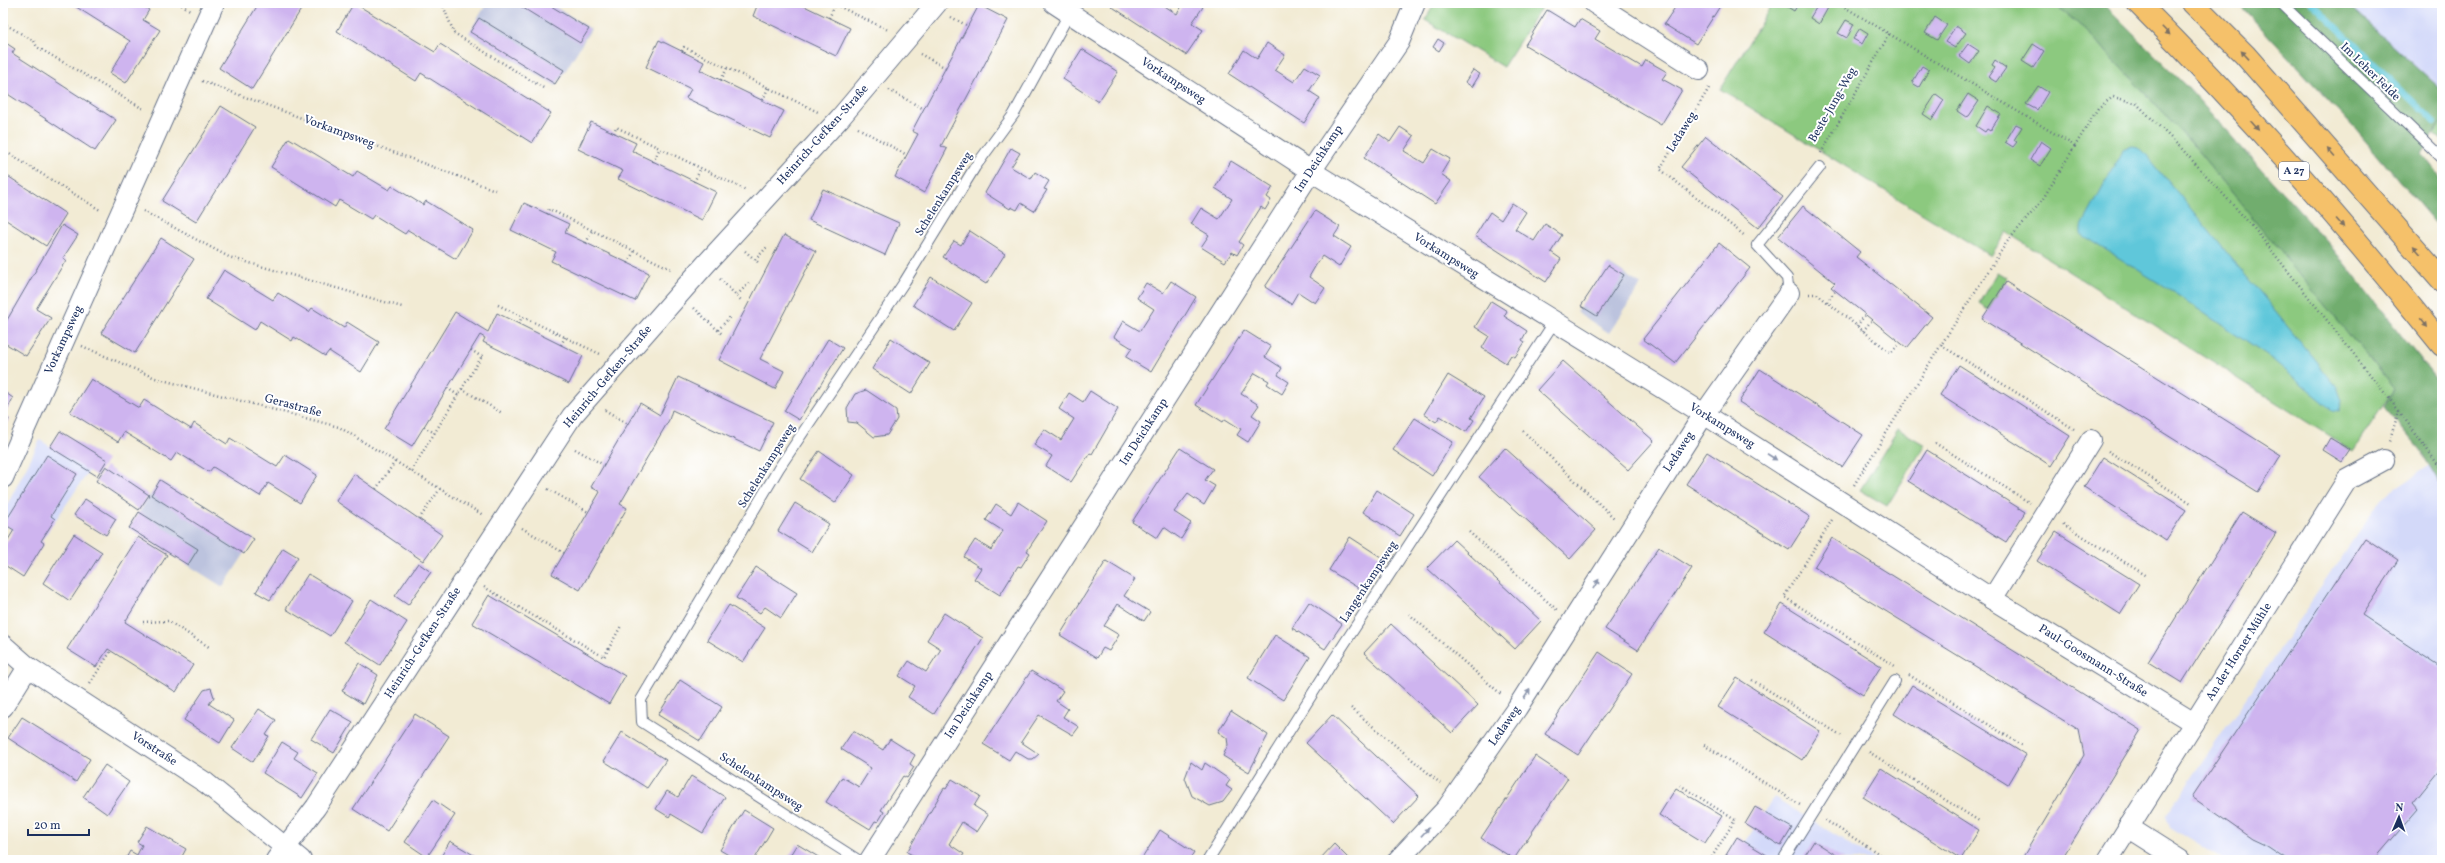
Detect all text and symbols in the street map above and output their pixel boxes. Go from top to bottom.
one-way arrow [2161,26,2171,36]
street label: Im Leher Felde [2336,39,2404,105]
one-way arrow [2240,50,2250,60]
street label: Vorkampsweg [1137,54,1209,108]
street label: Beste-Jung-Weg [1805,65,1861,145]
street label: Heinrich-Gefken-Straße [774,81,873,189]
street label: Ledaweg [1663,108,1701,156]
street label: Vorkampsweg [301,112,377,152]
one-way arrow [2250,120,2259,131]
street label: Im Deichkamp [1291,122,1347,196]
one-way arrow [2327,147,2336,158]
street label: Schelenkampsweg [912,149,976,239]
road number: A 27 [2279,162,2309,180]
one-way arrow [2336,218,2345,229]
street label: Vorkampsweg [1410,230,1482,282]
one-way arrow [2413,246,2422,255]
street label: Vorkampsweg [41,303,87,377]
one-way arrow [2420,317,2429,328]
street label: Heinrich-Gefken-Straße [560,322,656,432]
street label: Gerastraße [263,391,324,421]
street label: Im Deichkamp [1116,395,1172,469]
street label: Vorkampsweg [1686,400,1758,452]
street label: Schelenkampsweg [735,421,799,511]
street label: Ledaweg [1660,428,1698,476]
one-way arrow [1767,453,1777,461]
street label: Langenkampsweg [1336,538,1402,626]
one-way arrow [1592,579,1600,589]
street label: Heinrich-Gefken-Straße [381,584,465,702]
street label: An der Horner Mühle [2202,600,2276,704]
street label: Paul-Goosmann-Straße [2035,621,2151,701]
street label: Im Deichkamp [941,668,997,742]
one-way arrow [1523,688,1531,699]
street label: Ledaweg [1485,703,1525,749]
street label: Vorstraße [128,728,180,770]
street label: Schelenkampsweg [716,749,806,815]
north arrow [2379,797,2419,837]
text: N [2395,801,2404,816]
scale bar [28,811,89,837]
text: 20 m [34,818,61,834]
one-way arrow [1420,827,1430,837]

